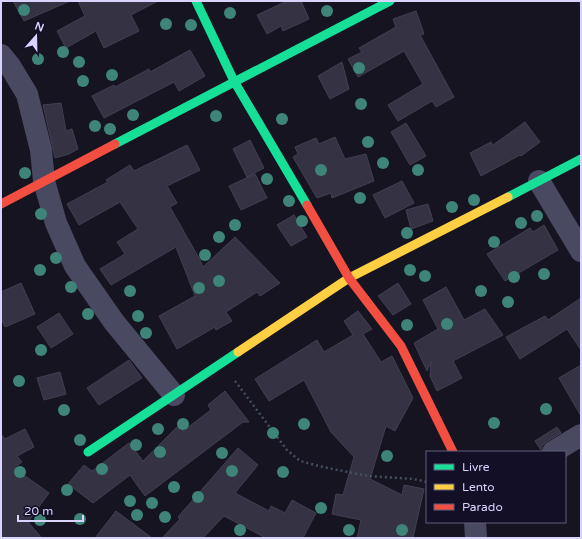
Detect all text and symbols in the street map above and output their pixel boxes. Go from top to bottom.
north arrow [16,16,56,56]
text: N [33,19,46,35]
legend [426,451,566,523]
text: Livre [462,460,490,474]
text: Lento [462,480,495,494]
scale bar [18,497,83,523]
text: Parado [462,500,503,514]
text: 20 m [24,504,53,518]

